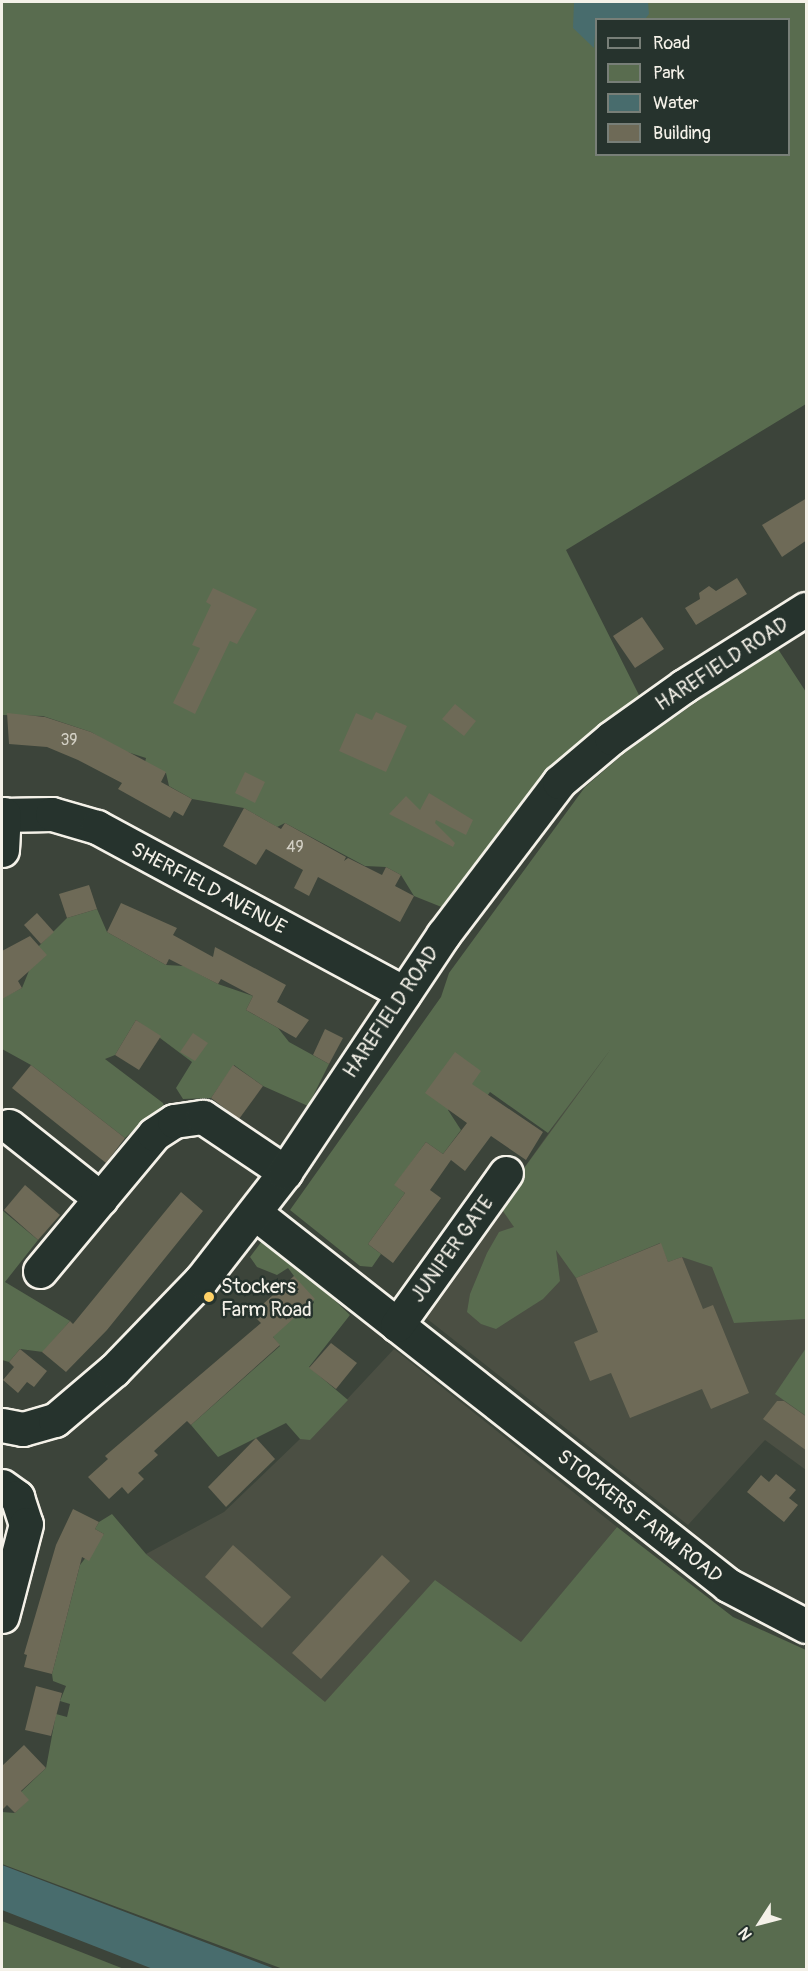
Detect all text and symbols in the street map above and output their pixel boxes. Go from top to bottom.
legend [595,18,790,156]
text: Road [653,32,690,55]
text: Park [653,62,685,85]
text: Water [653,92,699,115]
text: Building [653,122,711,145]
street label: HAREFIELD ROAD [651,612,793,716]
house number: 39 [60,730,78,750]
street label: SHERFIELD AVENUE [127,837,291,939]
house number: 49 [286,837,304,857]
street label: HAREFIELD ROAD [338,942,444,1082]
street label: JUNIPER GATE [405,1191,499,1307]
place label: Stockers Farm Road [221,1274,312,1321]
marker: Stockers Farm Road [202,1290,216,1304]
street label: STOCKERS FARM ROAD [553,1444,727,1588]
north arrow [730,1893,790,1953]
text: N [734,1923,757,1944]

